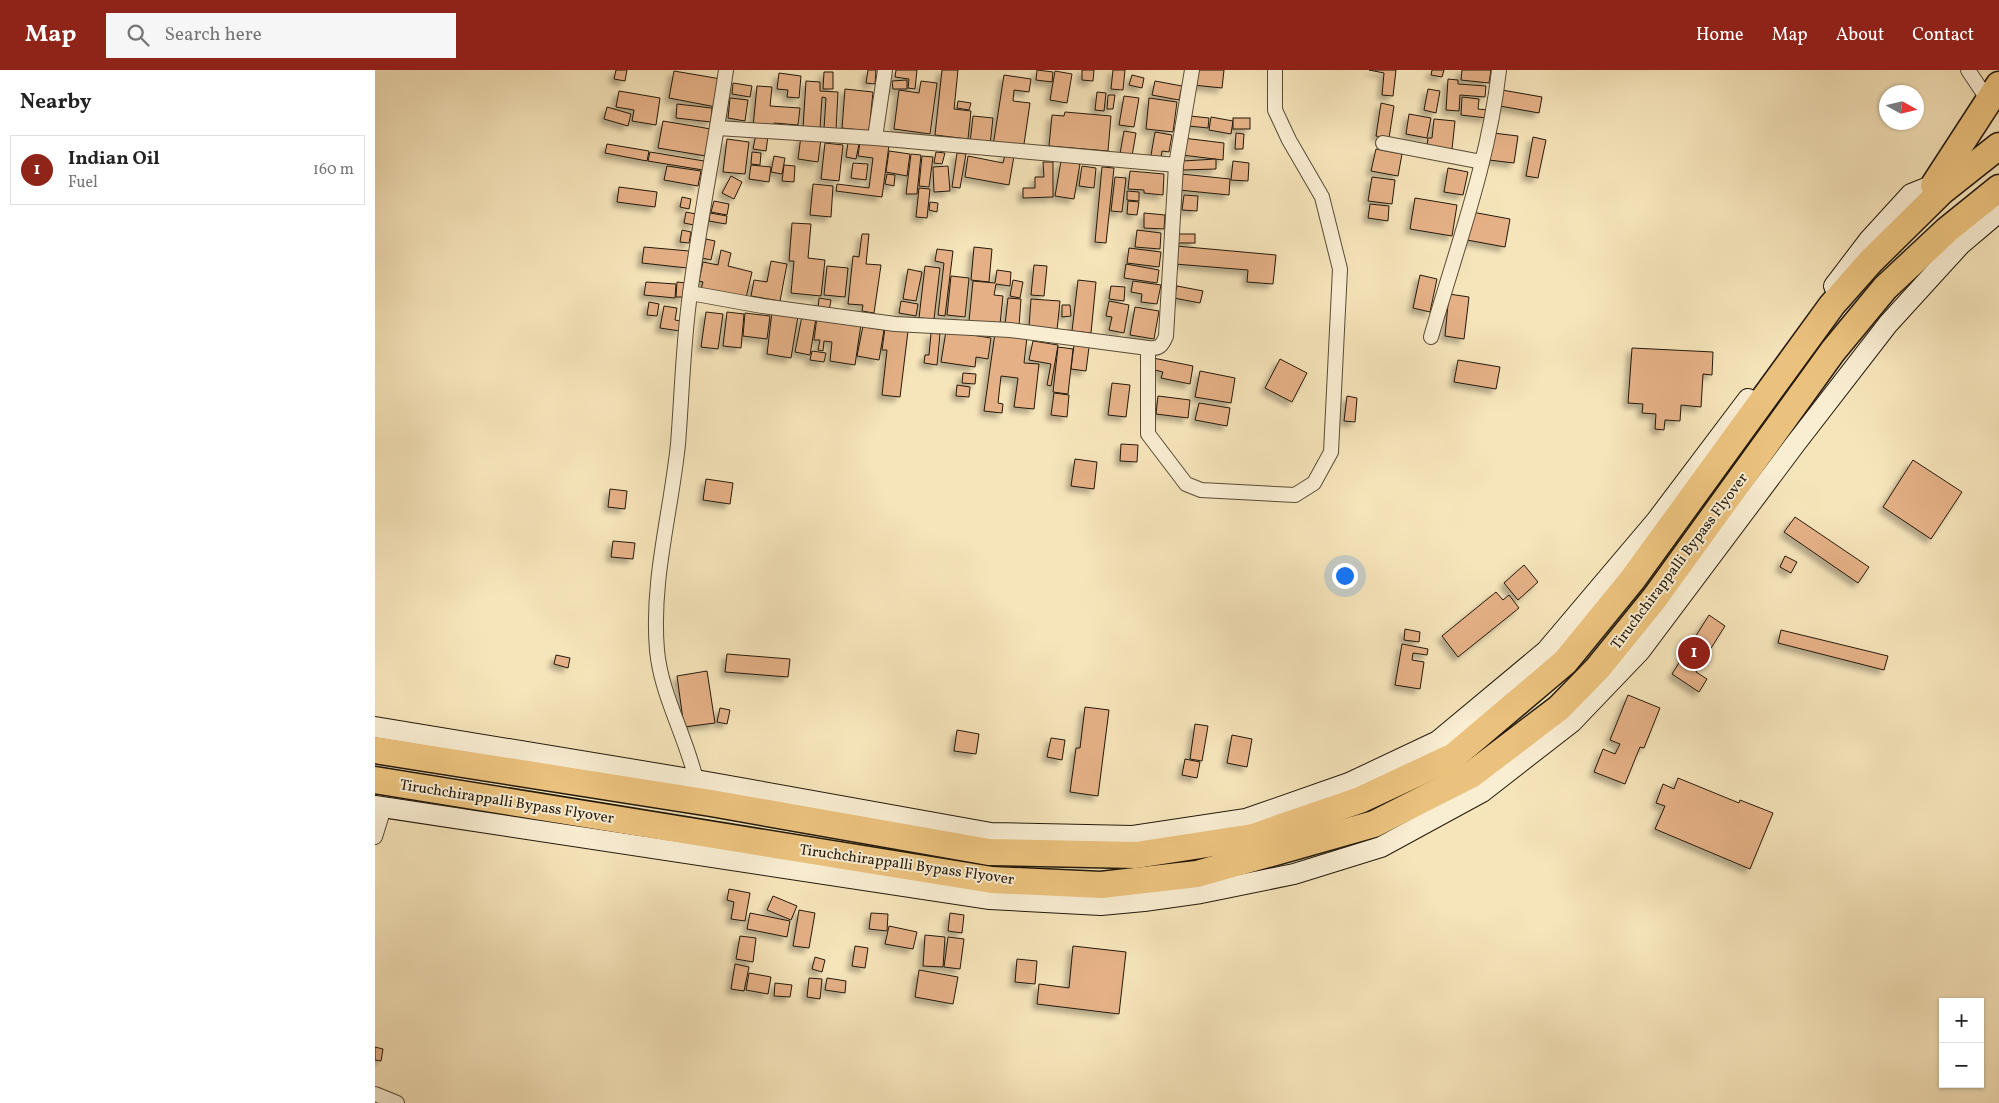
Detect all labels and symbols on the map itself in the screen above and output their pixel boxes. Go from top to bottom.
north arrow [1879,85,1924,130]
street label: Tiruchchirappalli Bypass Flyover [1607,469,1754,655]
your location [1332,563,1358,589]
pin: 1 [1678,634,1710,672]
street label: Tiruchchirappalli Bypass Flyover [398,775,615,830]
street label: Tiruchchirappalli Bypass Flyover [798,840,1015,891]

